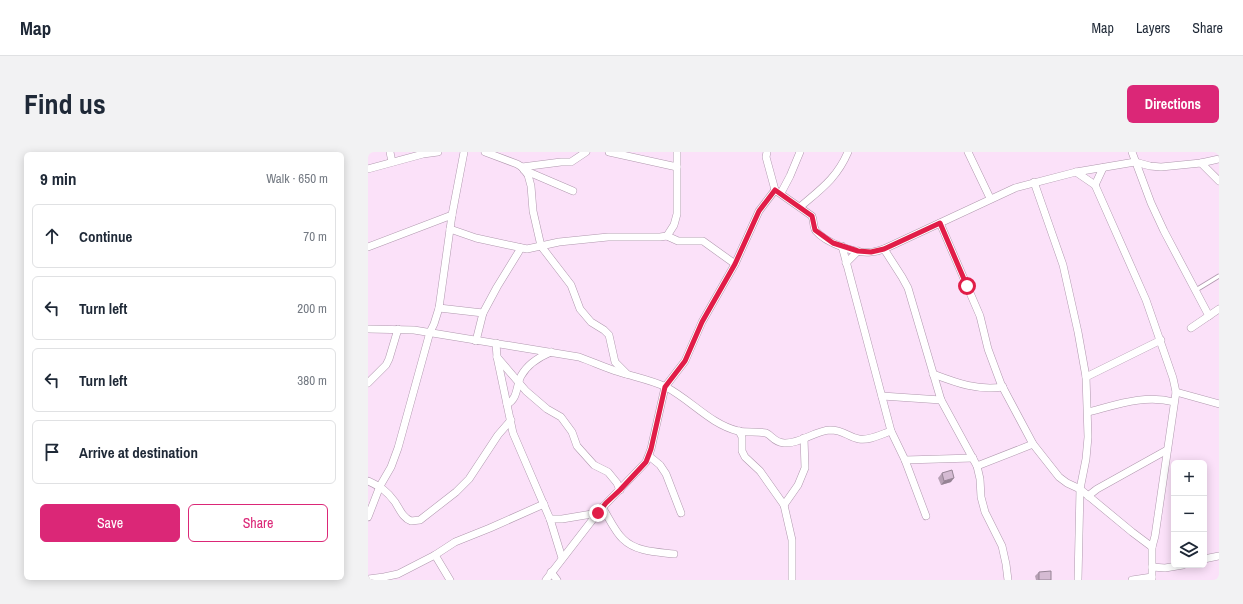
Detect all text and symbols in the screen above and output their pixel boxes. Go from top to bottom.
text: Map [20,15,51,41]
text: Map [1092,19,1114,37]
text: Layers [1136,19,1170,37]
text: Share [1192,19,1223,37]
text: Find us [24,85,106,123]
button: Directions [1127,85,1219,123]
text: 9 min [40,167,76,190]
text: Walk · 650 m [266,170,328,187]
icon: ahead [41,225,63,247]
text: Continue [79,226,132,247]
text: 70 m [303,228,327,245]
route start [958,277,976,295]
icon: left [41,297,63,319]
text: Turn left [79,298,127,319]
text: 200 m [297,300,327,317]
icon: left [41,369,63,391]
text: Turn left [79,370,127,391]
text: 380 m [297,372,327,389]
icon: arrive [41,441,63,463]
text: Arrive at destination [79,442,198,463]
map controls [1171,460,1207,568]
button: + [1171,460,1207,496]
button: − [1171,496,1207,532]
button: Save [40,504,180,542]
button: Share [188,504,328,542]
route end [589,504,607,522]
button: layers [1171,532,1207,568]

